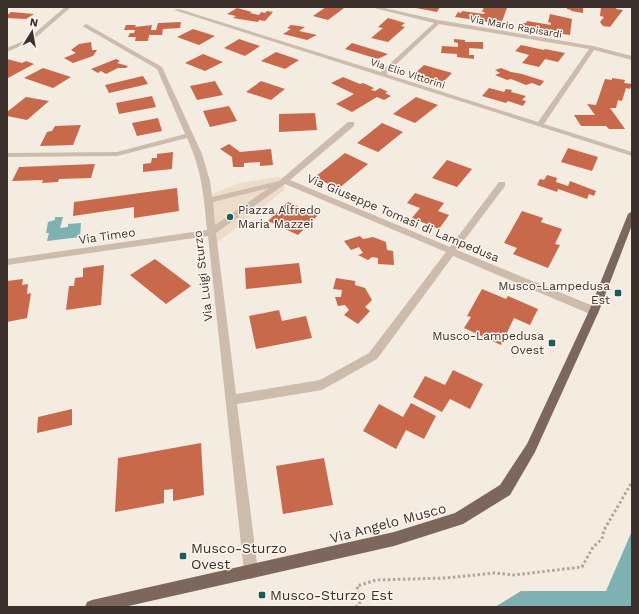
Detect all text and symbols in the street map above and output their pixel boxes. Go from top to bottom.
north arrow [12,12,52,52]
street label: Via Mario Rapisardi [469,13,563,40]
text: N [29,16,39,30]
street label: Via Elio Vittorini [369,56,446,91]
street label: Via Giuseppe Tomasi di Lampedusa [305,171,501,265]
place label: Piazza Alfredo Maria Mazzei [238,203,321,231]
marker: Piazza Alfredo Maria Mazzei [225,212,235,222]
street label: Via Timeo [78,225,136,247]
street label: Via Luigi Sturzo [190,230,216,322]
place label: Musco-Lampedusa Est [498,279,610,307]
marker: Musco-Lampedusa Est [613,288,623,298]
place label: Musco-Lampedusa Ovest [432,329,544,357]
marker: Musco-Lampedusa Ovest [547,338,557,348]
street label: Via Angelo Musco [328,500,448,546]
place label: Musco-Sturzo Ovest [191,540,287,572]
marker: Musco-Sturzo Ovest [178,551,188,561]
place label: Musco-Sturzo Est [270,587,393,603]
marker: Musco-Sturzo Est [257,590,267,600]

